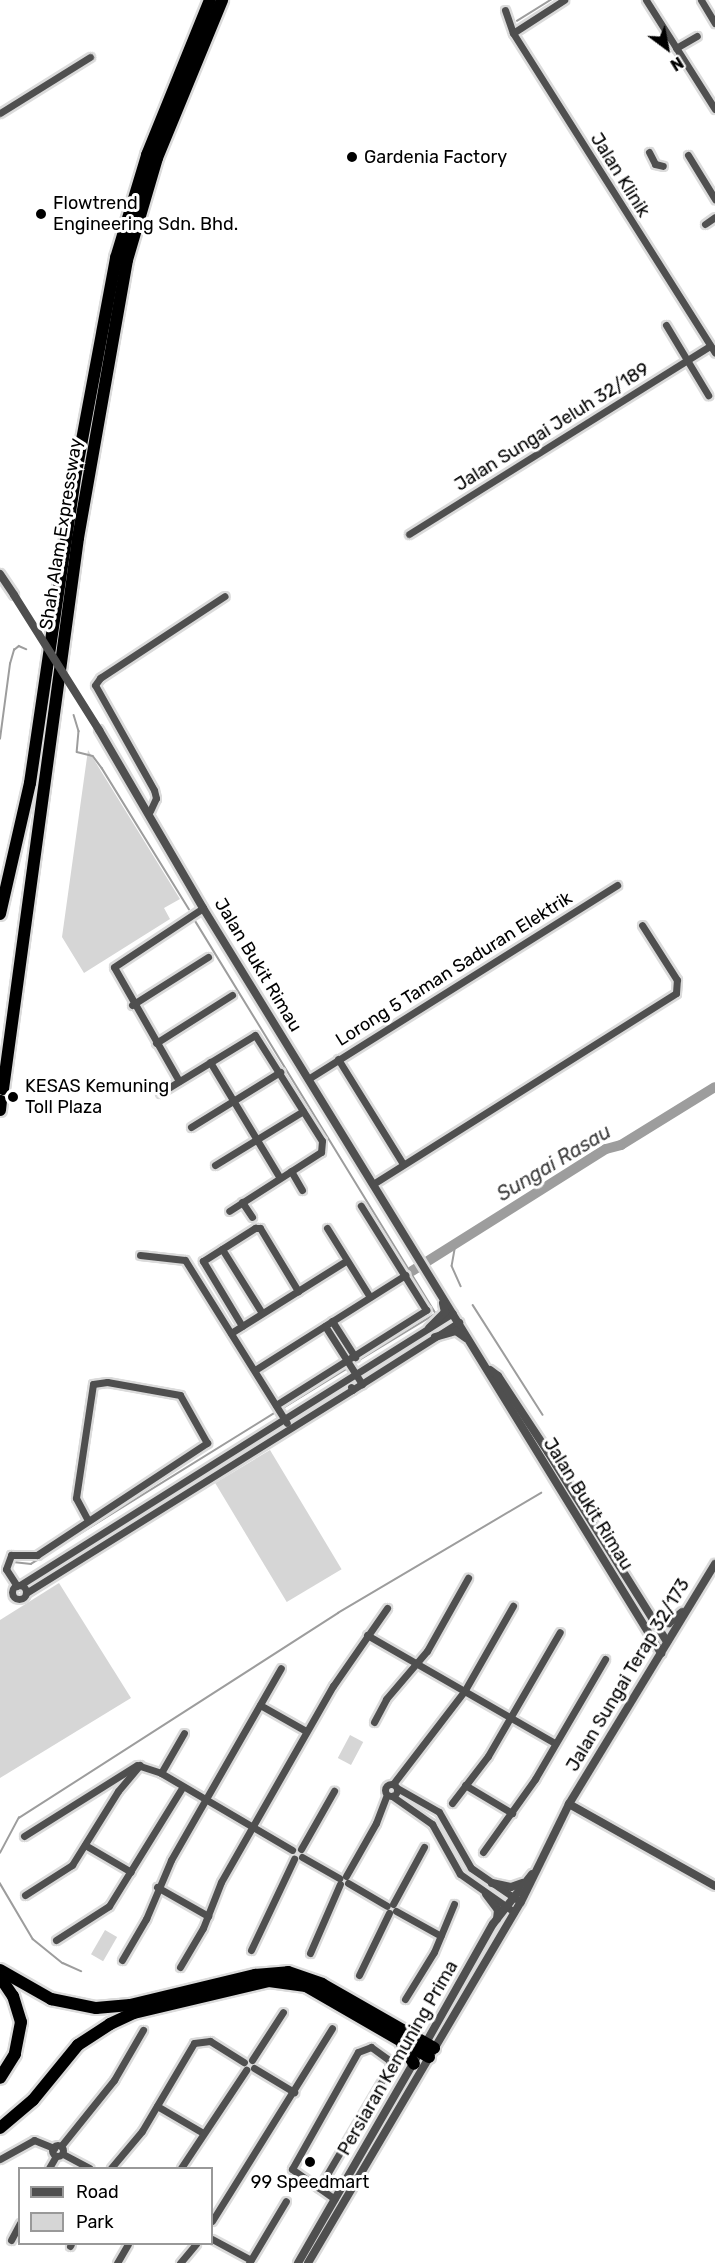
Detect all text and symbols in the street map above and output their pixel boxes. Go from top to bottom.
north arrow [637,18,697,78]
text: N [667,53,687,75]
street label: Jalan Klinik [586,129,654,221]
place label: Gardenia Factory [364,146,507,168]
marker: Gardenia Factory [345,150,359,164]
place label: Flowtrend Engineering Sdn. Bhd. [53,193,238,236]
marker: Flowtrend Engineering Sdn. Bhd. [34,207,48,221]
street label: Jalan Sungai Jeluh 32/189 [451,358,653,496]
street label: Shah Alam Expressway [35,436,87,632]
street label: Lorong 5 Taman Saduran Elektrik [332,887,576,1051]
street label: Jalan Bukit Rimau [210,894,306,1036]
place label: KESAS Kemuning Toll Plaza [25,1076,169,1118]
marker: KESAS Kemuning Toll Plaza [6,1090,20,1104]
water label: Sungai Rasau [493,1120,615,1206]
street label: Jalan Bukit Rimau [539,1434,637,1574]
street label: Jalan Sungai Terap 32/173 [562,1574,694,1776]
street label: Persiaran Kemuning Prima [333,1957,463,2159]
marker: 99 Speedmart [303,2155,317,2169]
legend [18,2167,213,2245]
place label: 99 Speedmart [251,2171,369,2193]
text: Road [76,2181,119,2203]
text: Park [76,2211,113,2233]

